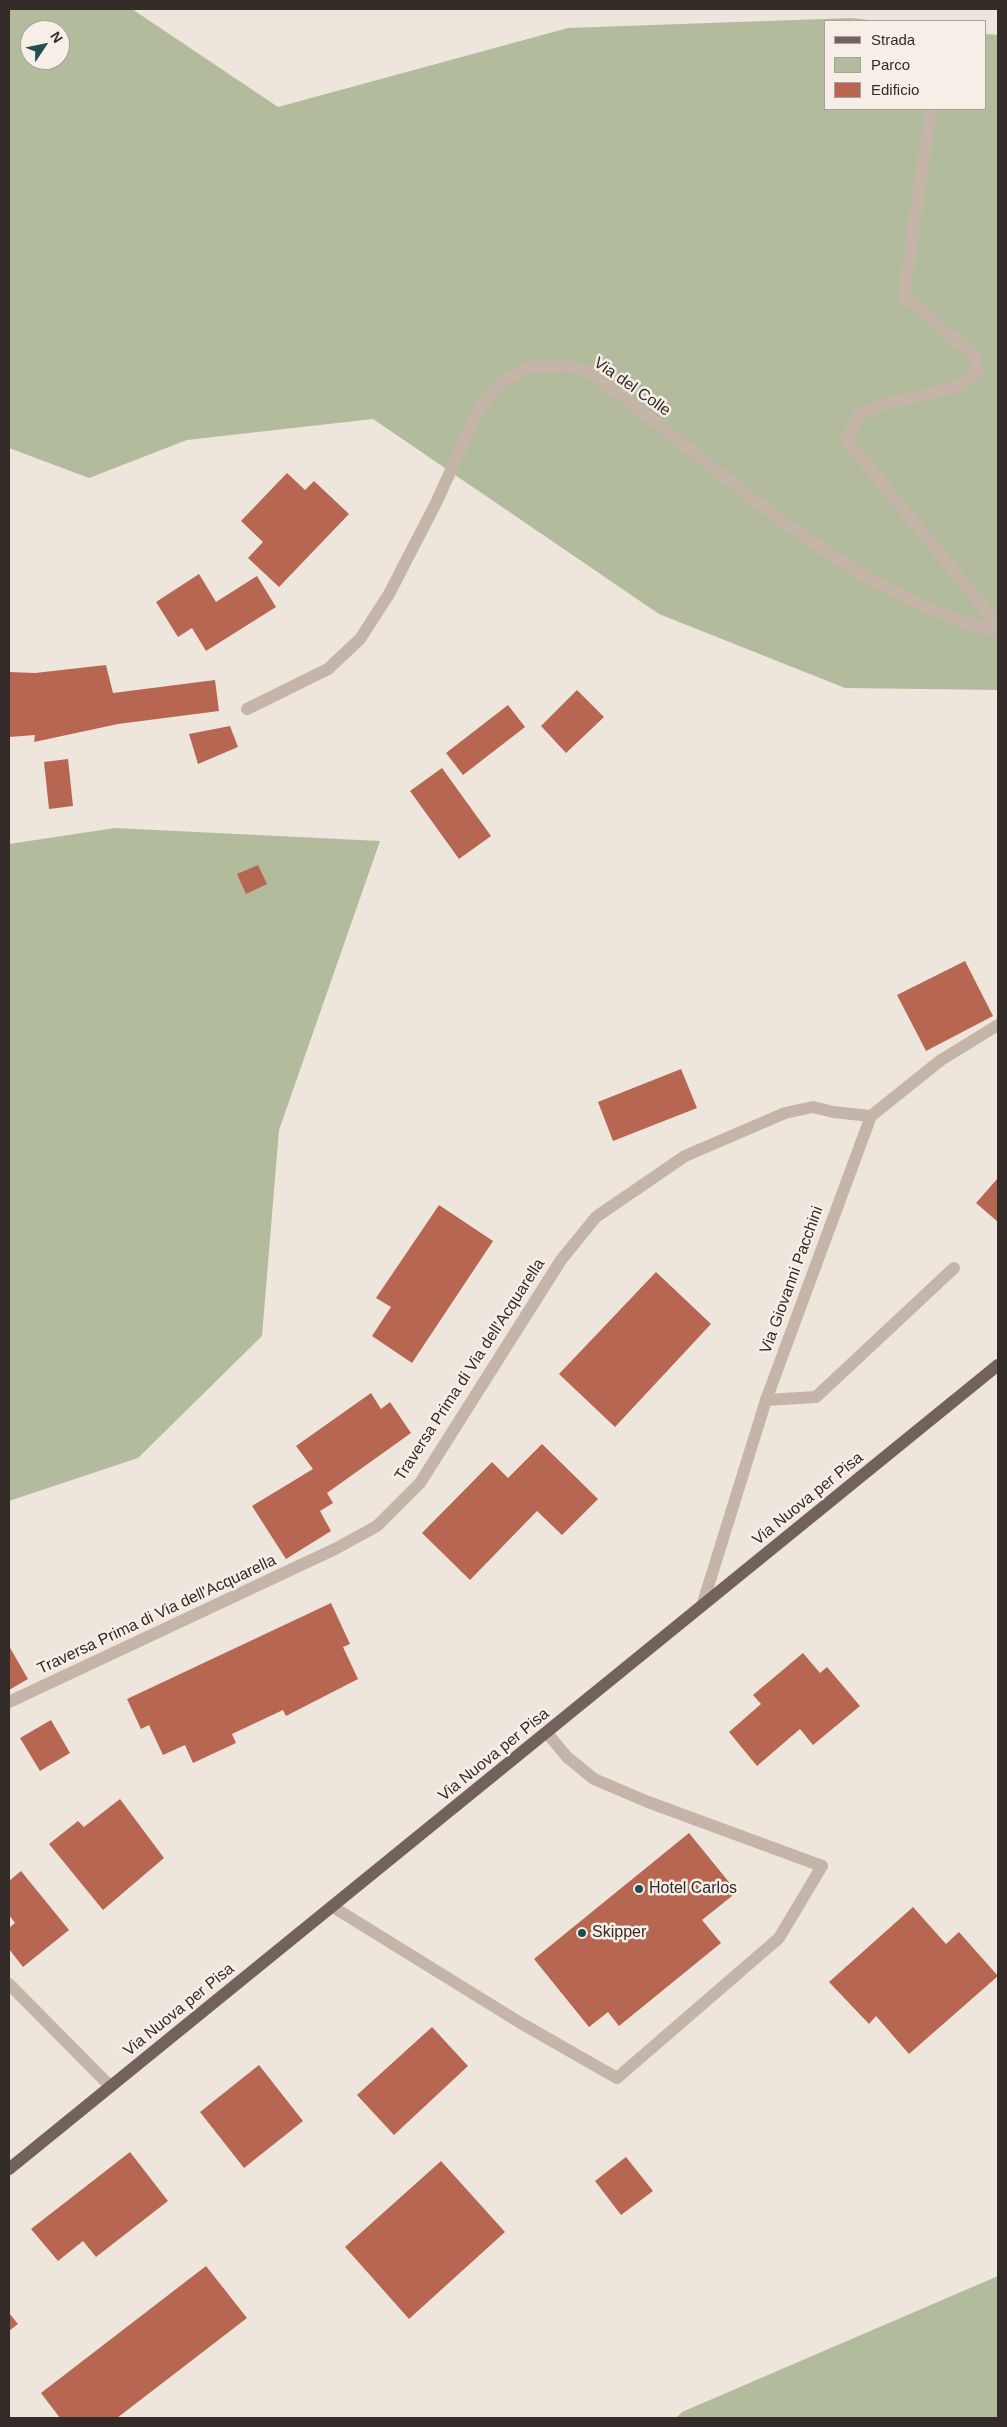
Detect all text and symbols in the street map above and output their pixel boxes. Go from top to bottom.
north arrow [20,20,70,70]
legend [824,20,987,110]
text: N [47,29,66,46]
text: Strada [871,31,915,48]
text: Parco [871,56,910,73]
text: Edificio [871,81,919,98]
street label: Via del Colle [590,353,674,421]
street label: Via Giovanni Pacchini [756,1204,828,1356]
street label: Traversa Prima di Via dell'Acquarella [391,1255,549,1485]
street label: Via Nuova per Pisa [749,1449,867,1549]
street label: Traversa Prima di Via dell'Acquarella [35,1551,279,1679]
street label: Via Nuova per Pisa [435,1705,553,1805]
place label: Hotel Carlos [649,1879,737,1899]
marker: Hotel Carlos [633,1883,645,1895]
place label: Skipper [592,1923,646,1943]
marker: Skipper [576,1927,588,1939]
street label: Via Nuova per Pisa [120,1960,238,2060]

